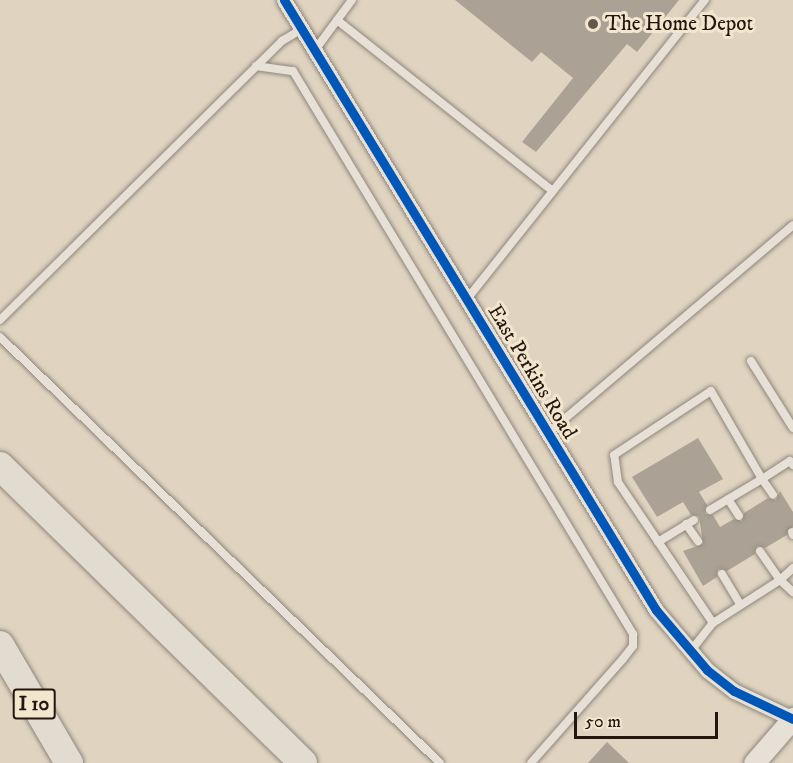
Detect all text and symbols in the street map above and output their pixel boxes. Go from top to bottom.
place label: The Home Depot [605,11,753,37]
marker: The Home Depot [586,17,600,31]
street label: East Perkins Road [482,300,582,444]
road number: I 10 [12,687,57,721]
scale bar [577,700,721,738]
text: 50 m [585,711,621,733]

